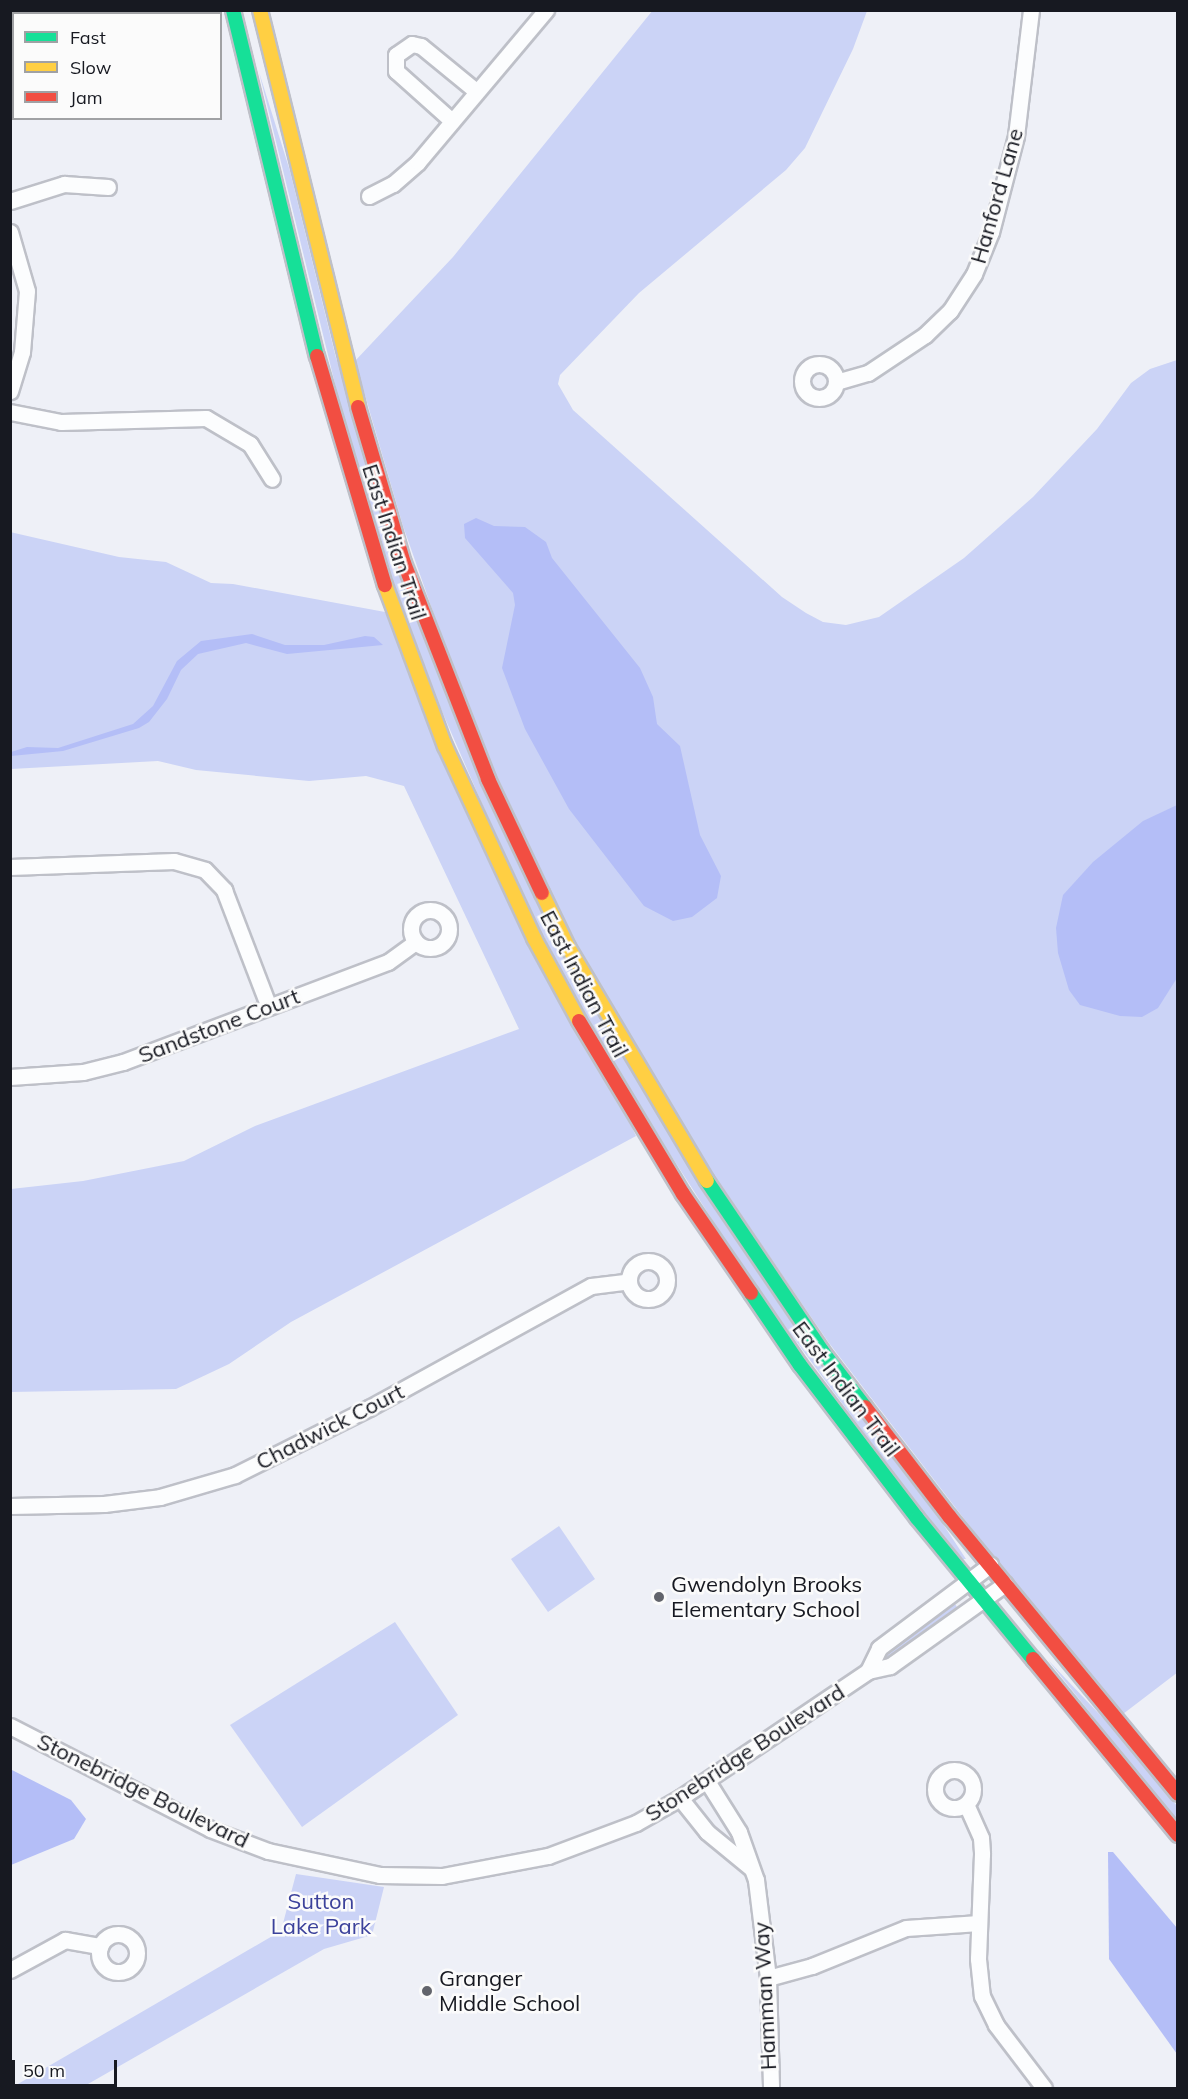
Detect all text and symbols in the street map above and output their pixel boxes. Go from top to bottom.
legend [12,12,222,120]
text: Fast [70,26,106,49]
text: Slow [70,56,111,79]
text: Jam [70,86,103,109]
street label: Hanford Lane [965,125,1029,267]
street label: East Indian Trail [356,461,432,623]
street label: East Indian Trail [534,906,634,1062]
street label: Sandstone Court [135,983,303,1069]
street label: East Indian Trail [787,1316,905,1462]
street label: Chadwick Court [252,1378,408,1476]
place label: Gwendolyn Brooks Elementary School [671,1571,862,1622]
marker: Gwendolyn Brooks Elementary School [652,1590,666,1604]
street label: Stonebridge Boulevard [640,1679,850,1827]
street label: Stonebridge Boulevard [33,1728,253,1854]
park label: Sutton Lake Park [271,1888,371,1940]
street label: Hamman Way [748,1921,782,2071]
place label: Granger Middle School [439,1965,580,2017]
marker: Granger Middle School [420,1984,434,1998]
scale bar [15,2048,120,2086]
text: 50 m [23,2059,65,2082]

